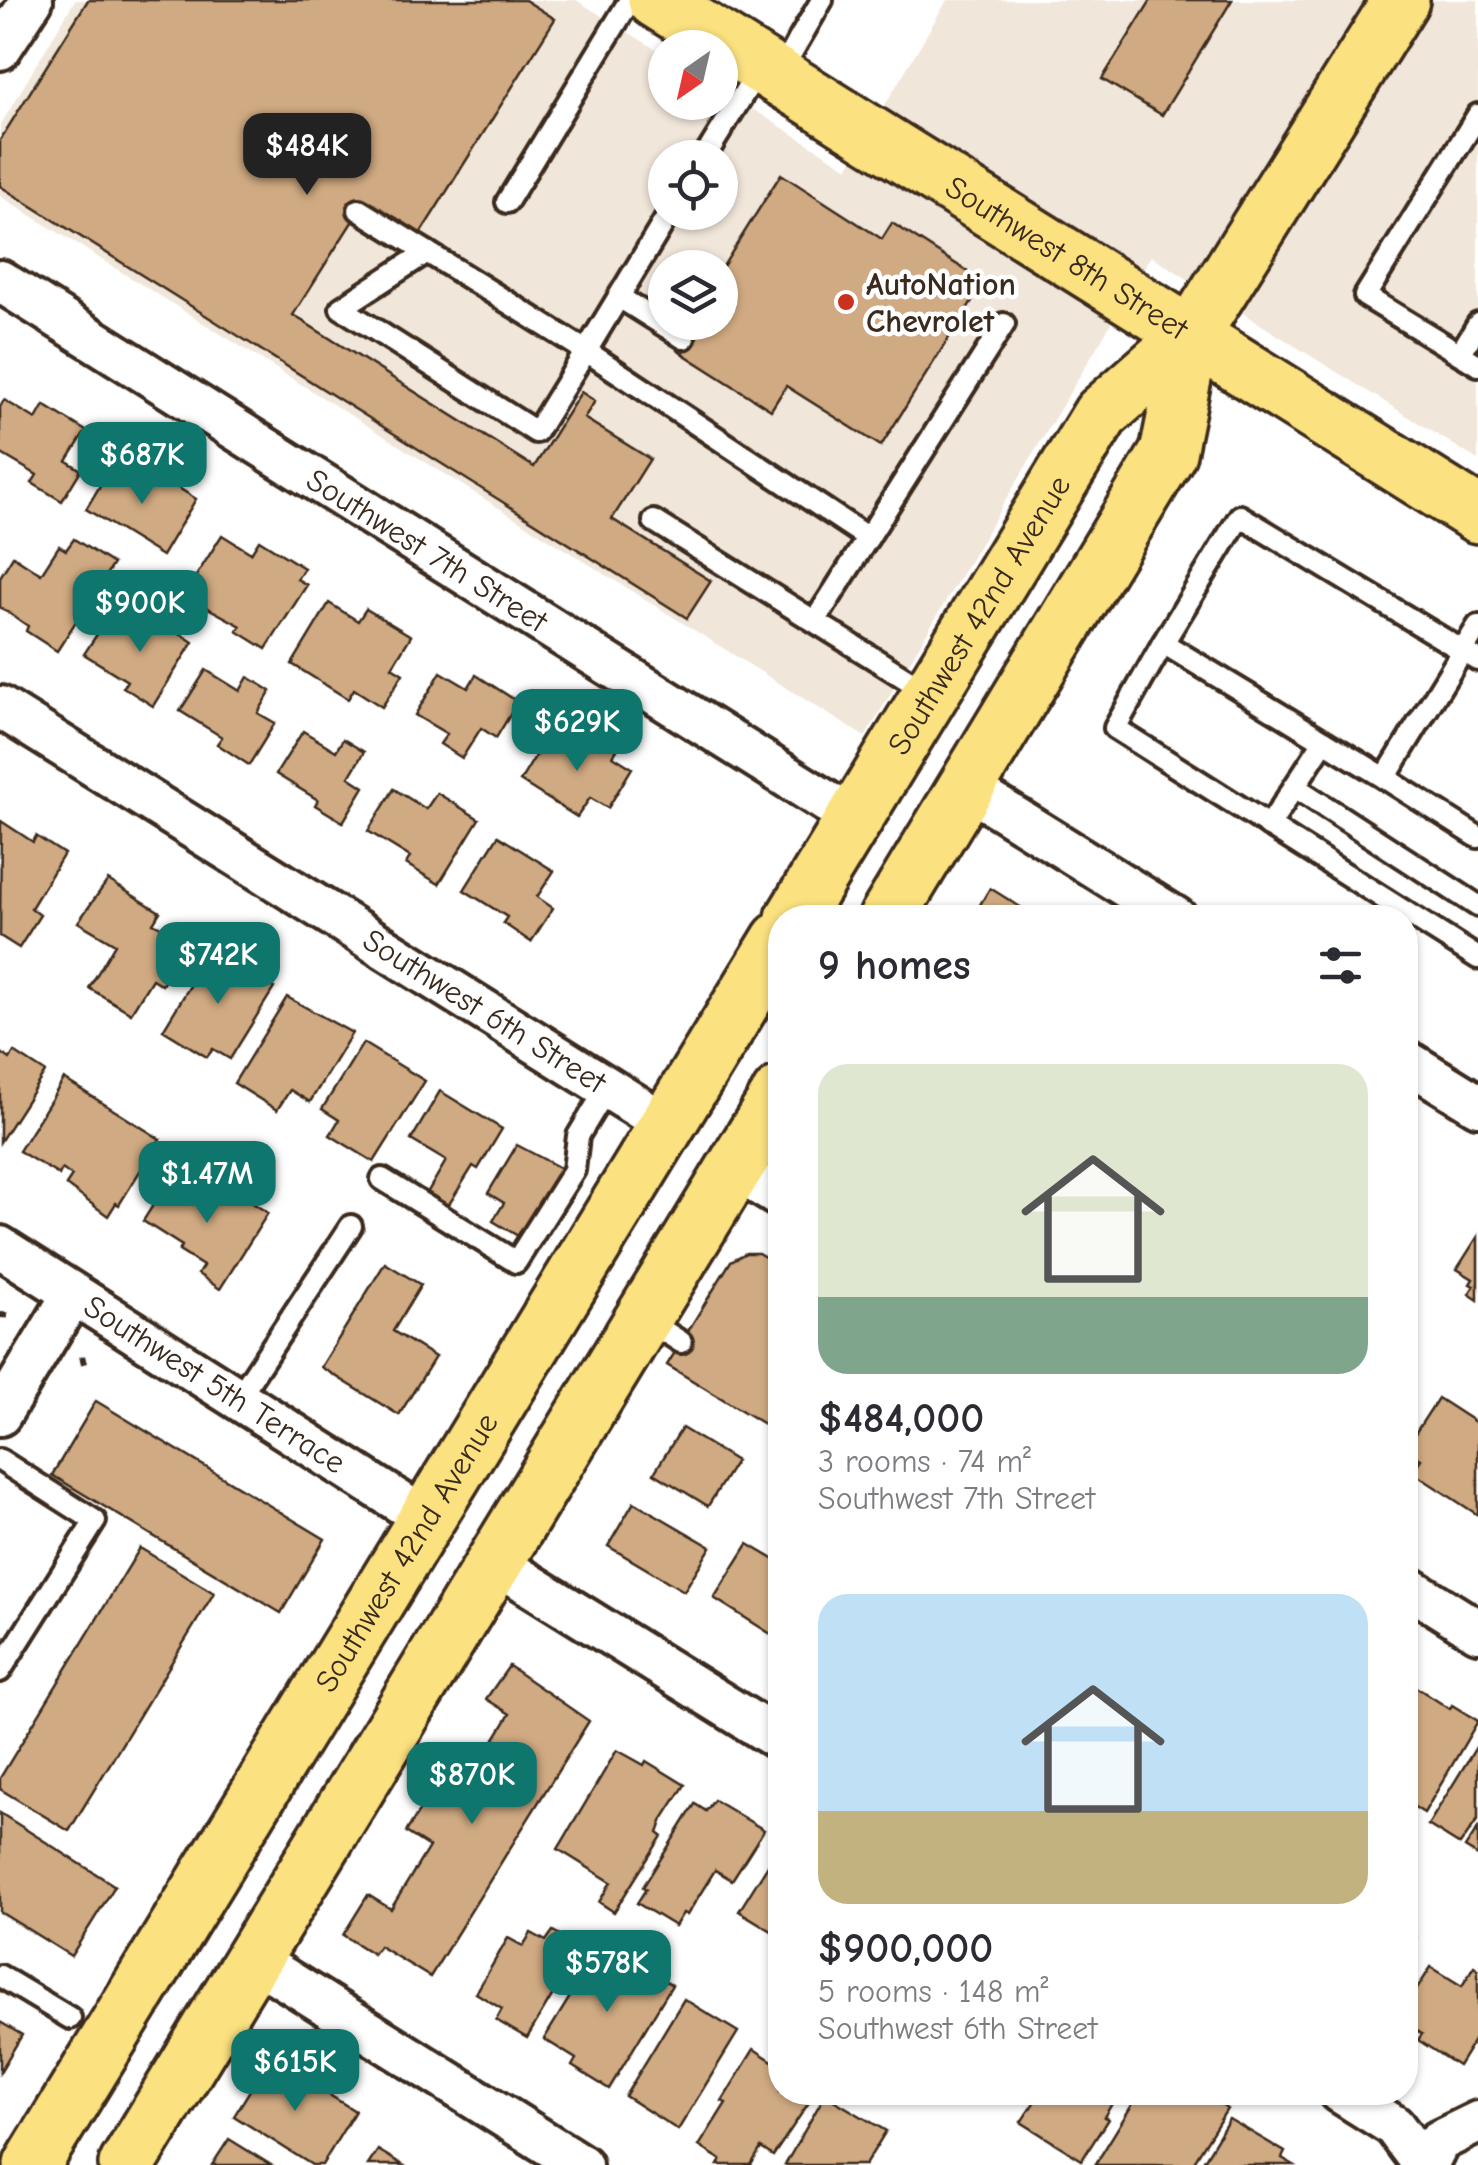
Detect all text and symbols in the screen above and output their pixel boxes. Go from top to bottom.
north arrow [648,30,738,120]
map controls [648,30,738,340]
pin: $484K [237,113,377,198]
text: $484K [265,127,349,164]
button: locate [648,140,738,230]
street label: Southwest 8th Street [939,168,1195,348]
button: layers [648,250,738,340]
place label: AutoNation Chevrolet [866,266,1016,340]
marker: AutoNation Chevrolet [835,291,857,313]
pin: $687K [72,422,212,507]
text: $687K [100,436,184,473]
street label: Southwest 7th Street [300,461,555,641]
street label: Southwest 42nd Avenue [880,469,1078,761]
pin: $900K [70,570,210,655]
text: $900K [95,584,185,621]
pin: $629K [507,689,647,774]
text: $629K [534,703,620,740]
street label: Southwest 6th Street [356,921,613,1102]
pin: $742K [148,922,288,1007]
text: $742K [178,936,258,973]
icon: filters [1313,938,1368,993]
text: 9 homes [818,941,971,990]
icon: home [1003,1129,1183,1309]
pin: $1.47M [126,1141,288,1226]
text: $1.47M [161,1155,253,1192]
street label: Southwest 5th Terrace [77,1288,352,1481]
text: $484,000 [818,1394,984,1443]
street label: Southwest 42nd Avenue [307,1406,506,1699]
text: 3 rooms · 74 m² [818,1443,1031,1480]
text: Southwest 7th Street [818,1480,1095,1517]
icon: home [1003,1659,1183,1839]
pin: $870K [402,1742,542,1827]
text: $870K [429,1756,515,1793]
text: $900,000 [818,1924,993,1973]
pin: $578K [537,1930,677,2015]
text: $578K [565,1944,649,1981]
text: 5 rooms · 148 m² [818,1973,1049,2010]
text: Southwest 6th Street [818,2010,1097,2047]
pin: $615K [225,2029,365,2114]
text: $615K [253,2043,337,2080]

